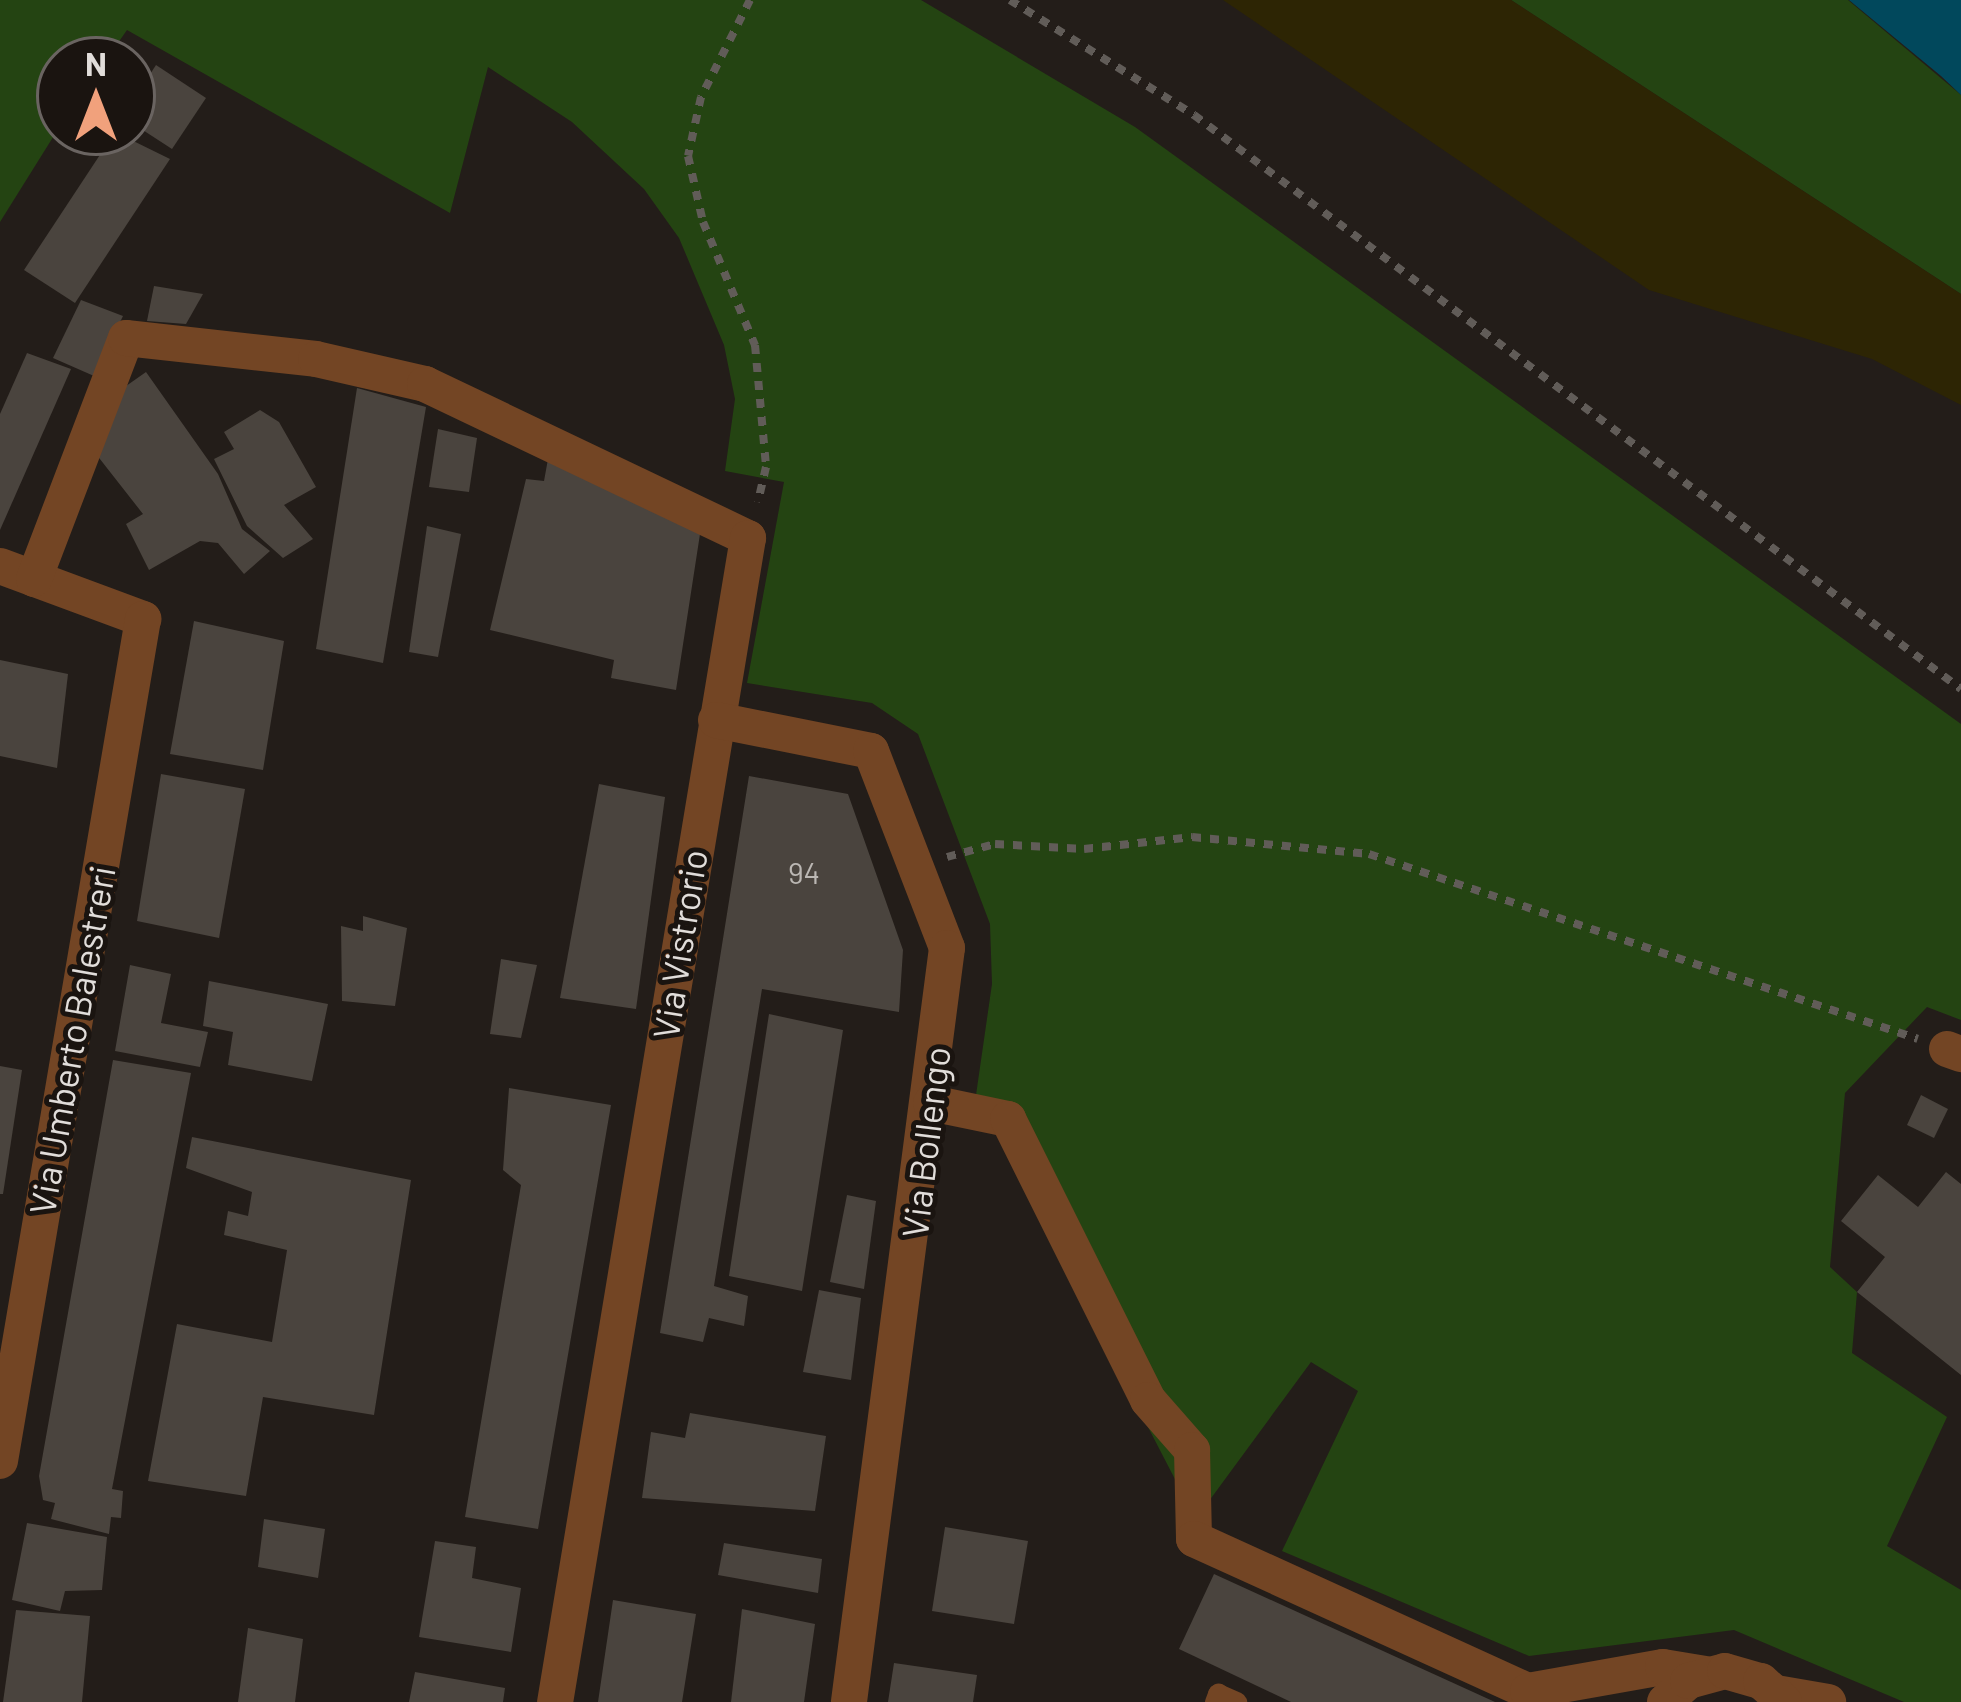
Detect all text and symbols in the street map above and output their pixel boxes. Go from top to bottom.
north arrow [36,36,156,156]
text: N [85,43,107,83]
street label: Via Vistrorio [643,846,715,1042]
house number: 94 [788,854,820,890]
street label: Via Umberto Balestreri [19,862,123,1218]
street label: Via Bollengo [892,1044,958,1240]

